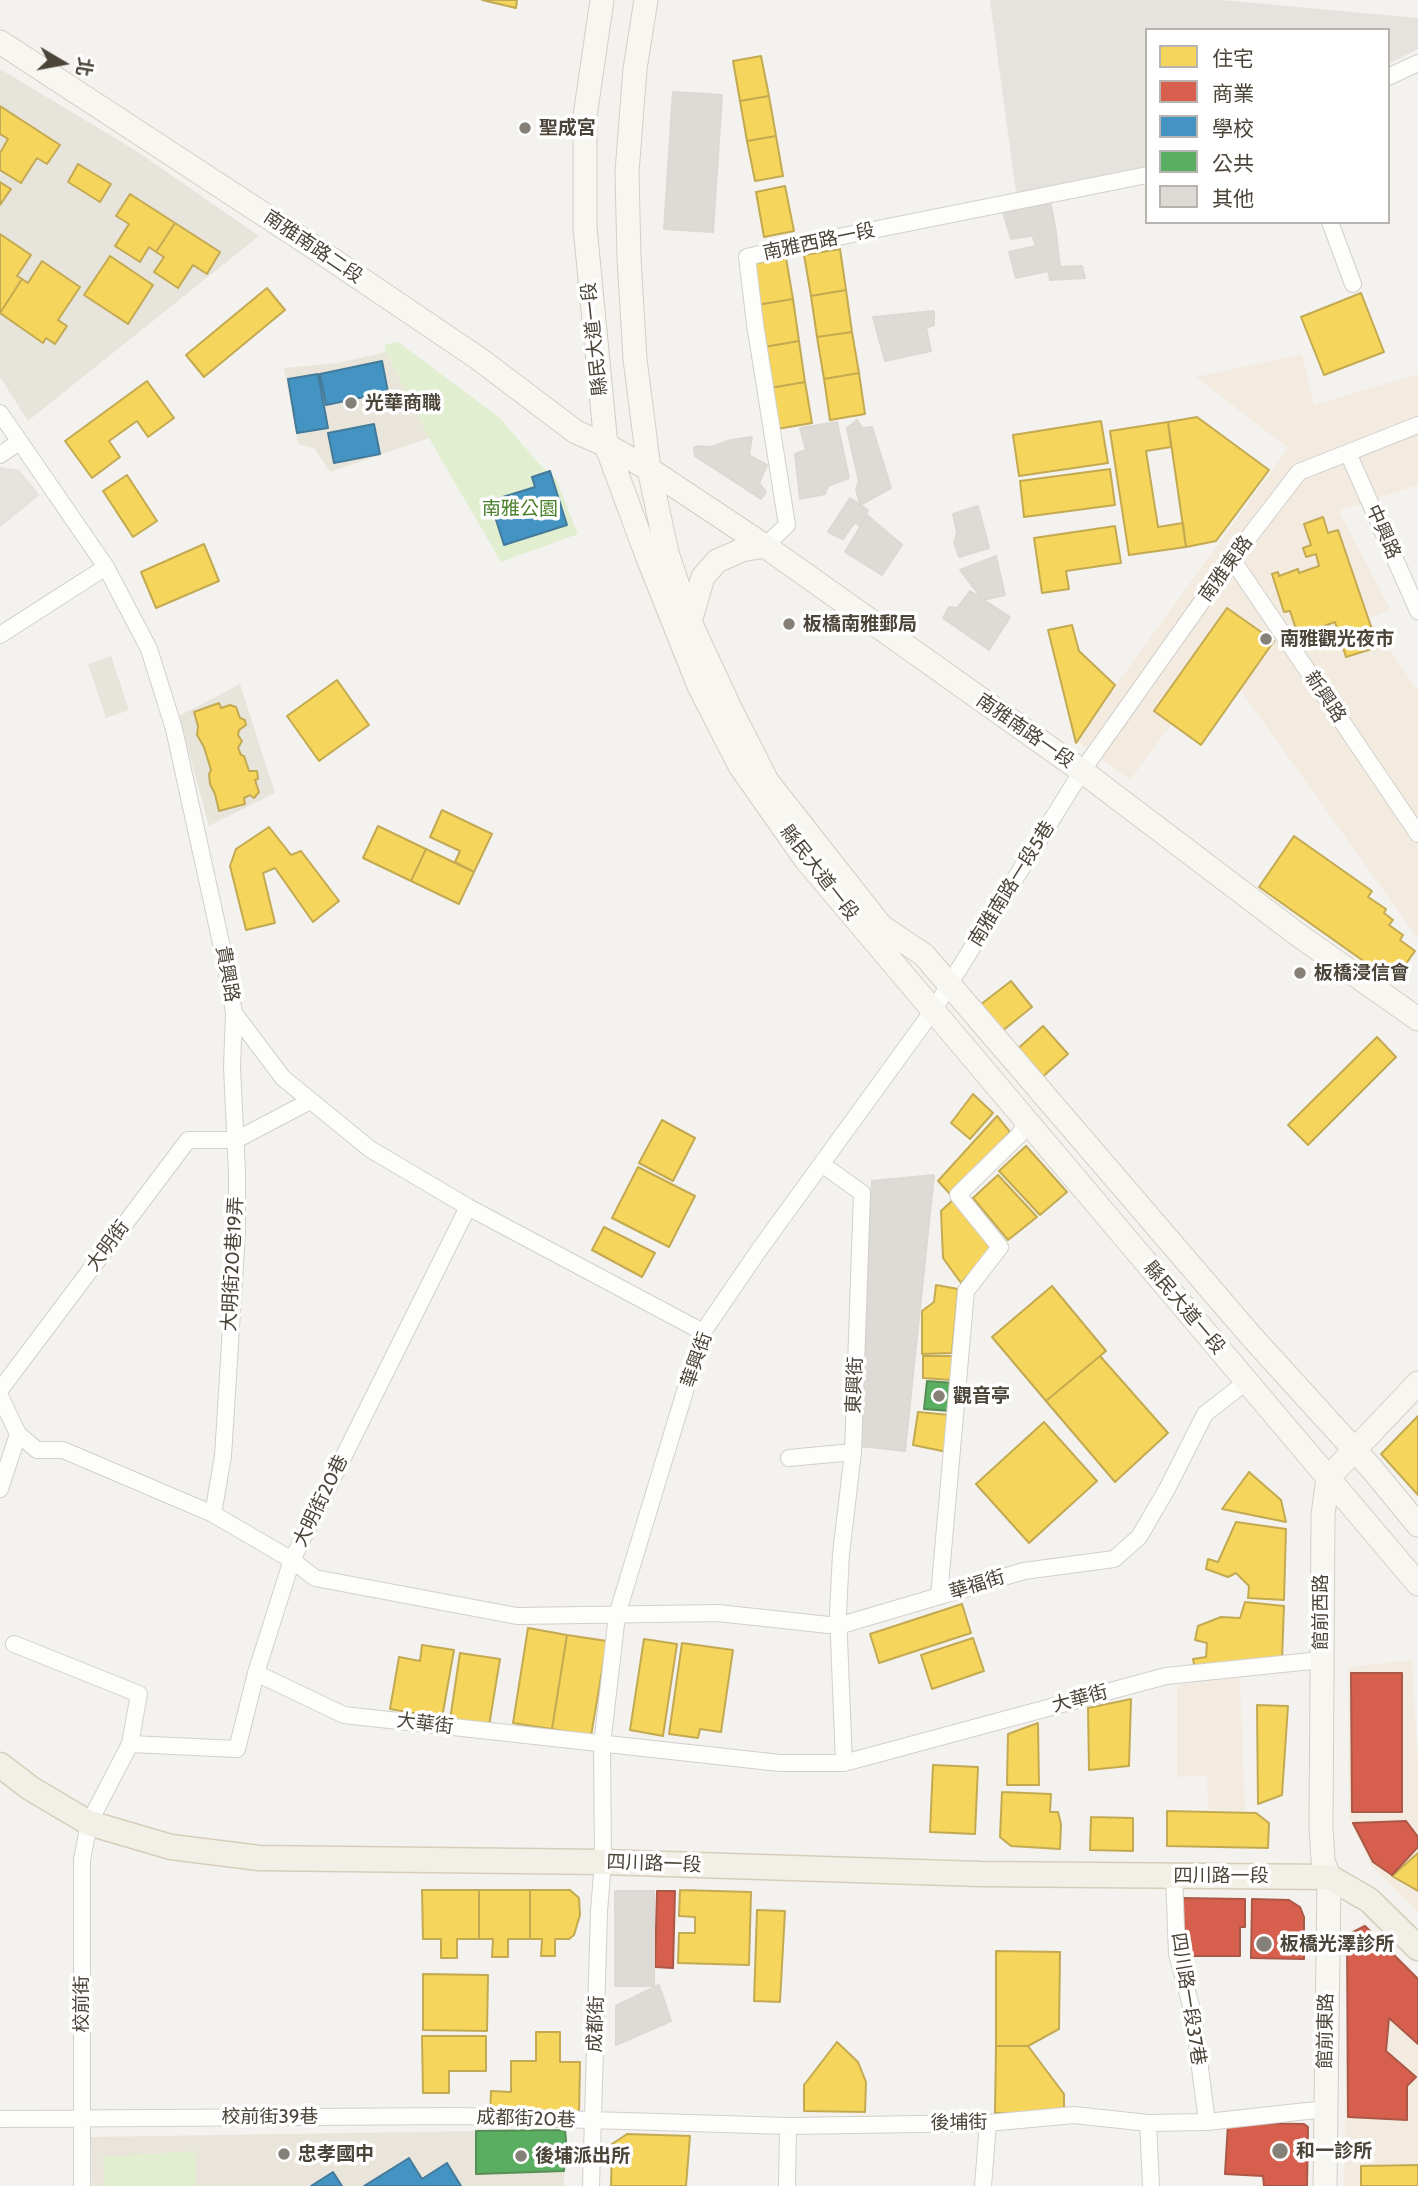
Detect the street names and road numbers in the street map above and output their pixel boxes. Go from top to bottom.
street label: 南雅南路二段 [259,206,367,288]
street label: 南雅西路一段 [761,219,877,265]
street label: 縣民大道一段 [578,281,612,397]
street label: 中興路 [1361,501,1405,563]
street label: 南雅東路 [1194,532,1258,606]
street label: 新興路 [1300,667,1350,727]
street label: 南雅南路一段 [972,689,1078,773]
street label: 南雅南路一段5巷 [964,817,1060,951]
street label: 縣民大道一段 [775,821,863,925]
street label: 貴興路 [211,944,243,1004]
street label: 大明街20巷19弄 [218,1196,248,1332]
street label: 大明街 [82,1216,134,1276]
street label: 縣民大道一段 [1139,1257,1229,1359]
street label: 華興街 [677,1329,717,1391]
street label: 東興街 [843,1356,867,1414]
street label: 大明街20巷 [289,1451,353,1551]
street label: 華福街 [946,1566,1008,1604]
street label: 館前西路 [1310,1574,1332,1650]
street label: 大華街 [1050,1681,1110,1717]
street label: 大華街 [395,1709,455,1739]
street label: 四川路一段 [606,1851,702,1877]
street label: 四川路一段 [1174,1865,1268,1887]
street label: 四川路一段37巷 [1166,1931,1210,2067]
street label: 校前街 [71,1976,93,2032]
street label: 館前東路 [1314,1993,1338,2069]
street label: 成都街 [584,1995,608,2053]
street label: 校前街39巷 [221,2106,319,2128]
street label: 成都街20巷 [476,2106,576,2132]
street label: 後埔街 [930,2111,988,2135]

